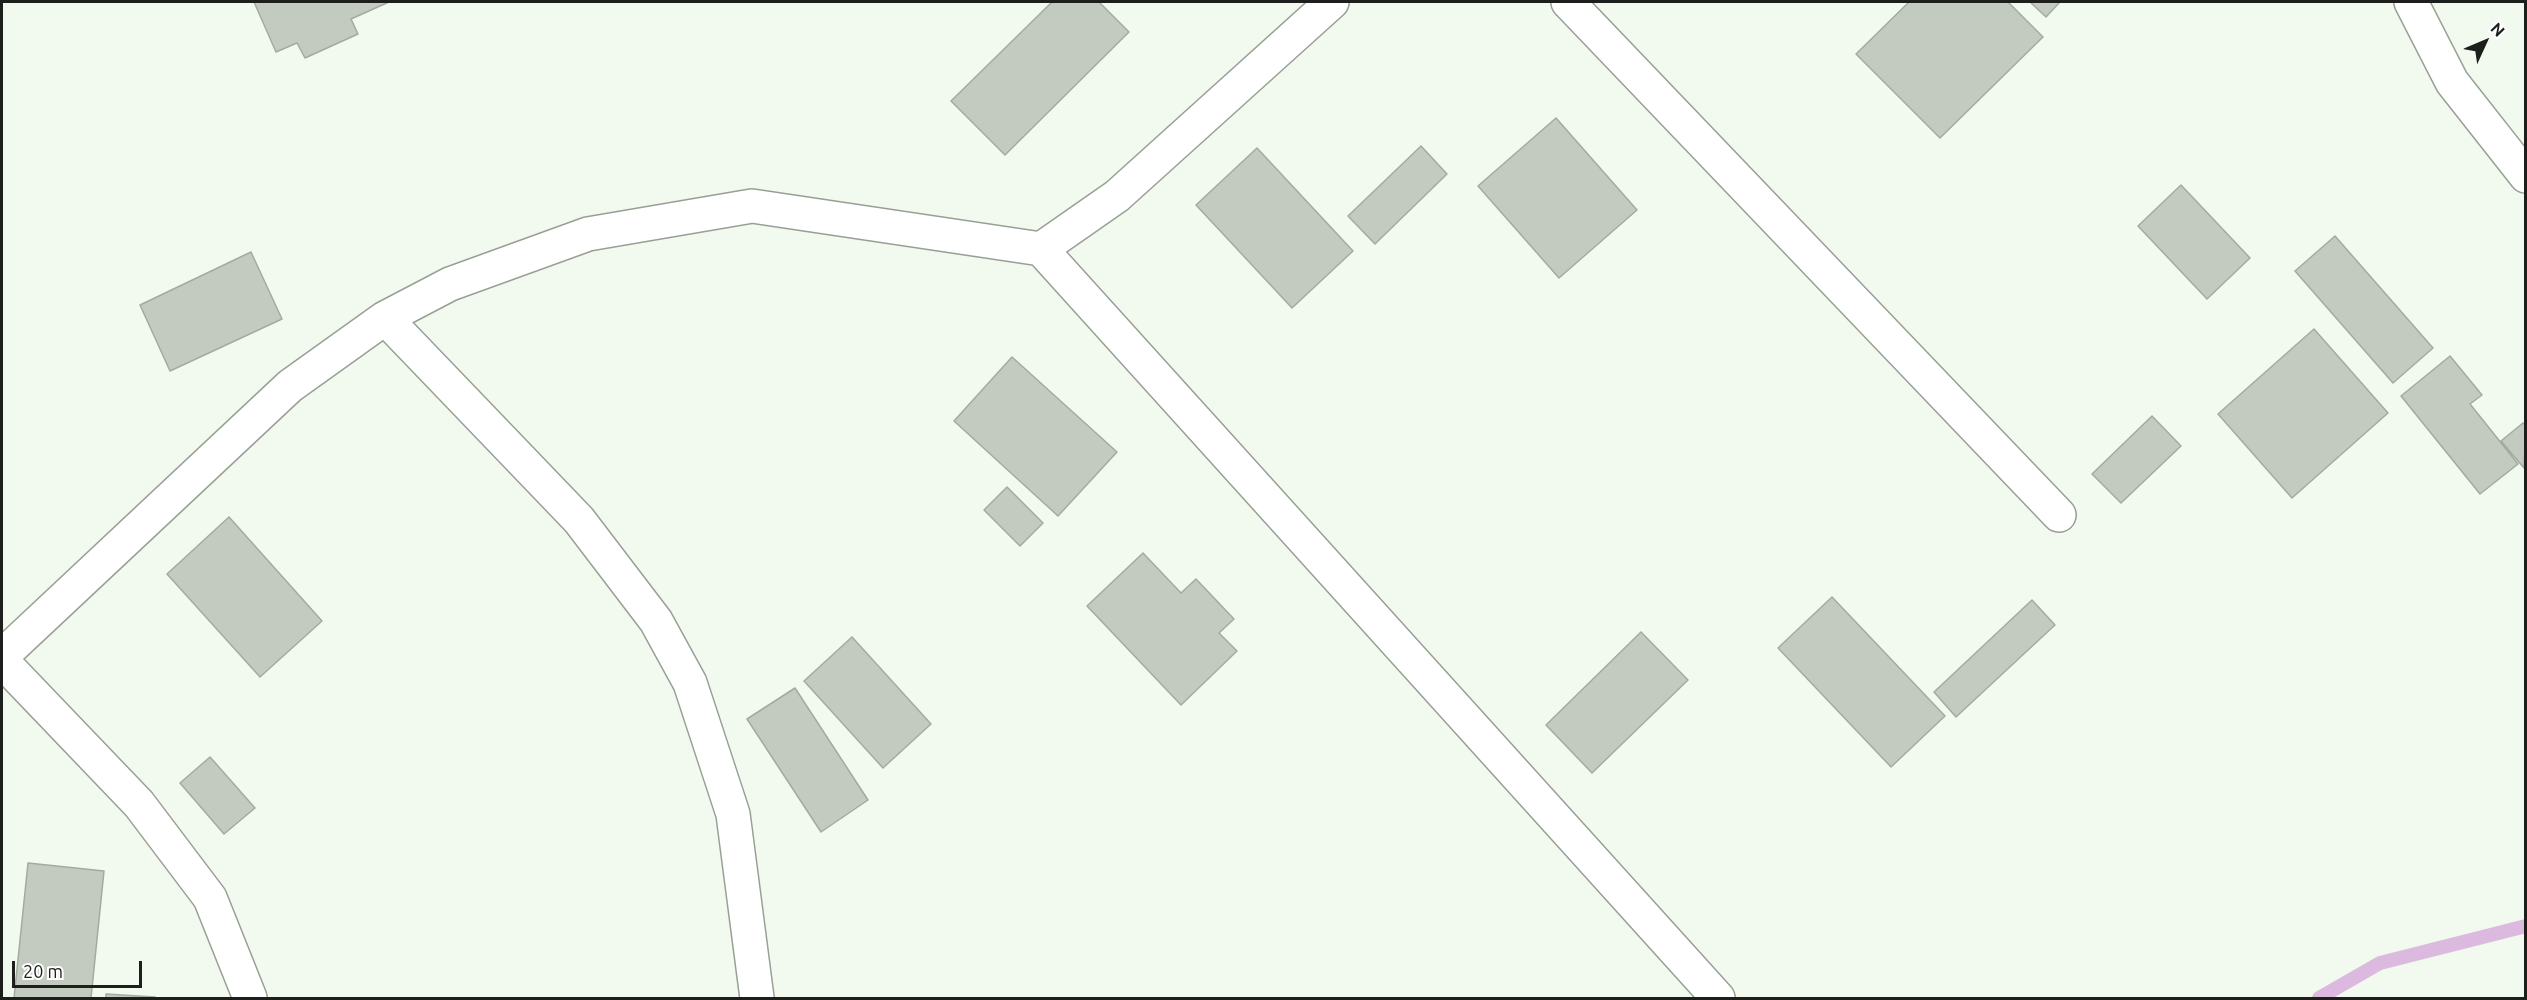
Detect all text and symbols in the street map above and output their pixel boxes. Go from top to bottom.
north arrow [2455,12,2515,72]
text: N [2487,19,2509,40]
scale bar [15,949,146,987]
text: 20 m [23,961,63,981]

